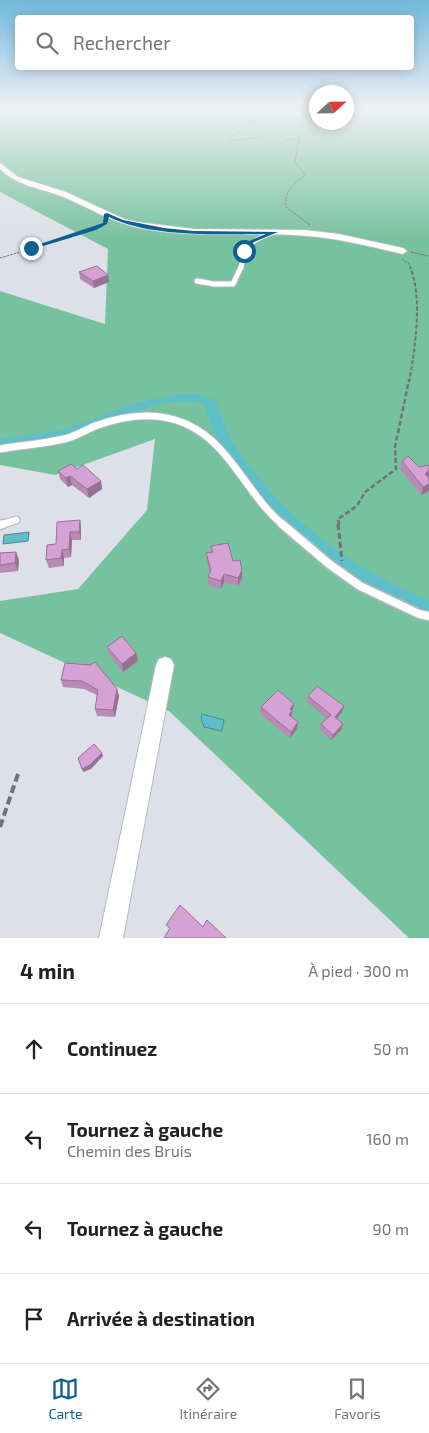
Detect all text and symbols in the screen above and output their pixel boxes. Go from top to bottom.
search box [15,15,414,70]
icon: search [33,29,61,57]
text: Rechercher [73,31,171,54]
north arrow [309,85,354,130]
route end [20,237,43,260]
route start [233,240,256,263]
text: 4 min [20,958,75,983]
text: À pied · 300 m [308,961,409,980]
icon: ahead [20,1035,48,1063]
text: Continuez [67,1037,157,1060]
text: 50 m [373,1039,409,1058]
text: Tournez à gauche [67,1118,223,1141]
icon: left [20,1125,48,1153]
text: 160 m [366,1129,409,1148]
text: Chemin des Bruis [67,1141,192,1160]
icon: left [20,1215,48,1243]
text: Tournez à gauche [67,1217,223,1240]
text: 90 m [373,1219,409,1238]
icon: arrive [20,1305,48,1333]
text: Arrivée à destination [67,1307,255,1330]
tab: Carte [48,1375,83,1422]
tab: Itinéraire [179,1375,237,1422]
tab: Favoris [334,1375,381,1422]

